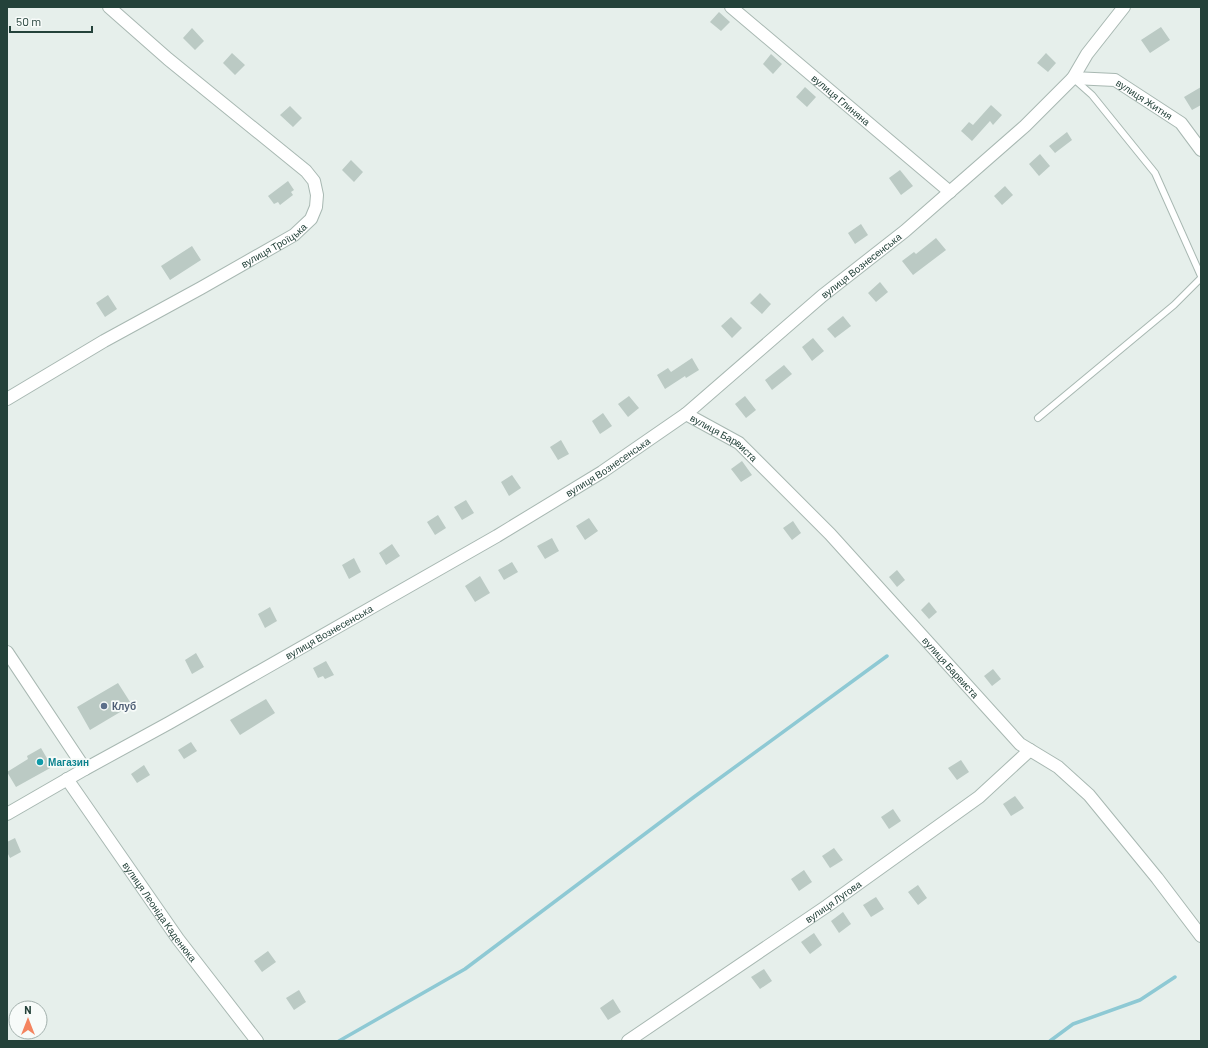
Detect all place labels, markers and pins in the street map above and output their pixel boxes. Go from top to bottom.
place label: Клуб [112,700,136,712]
marker: Клуб [99,701,109,711]
place label: Магазин [48,756,89,768]
marker: Магазин [35,757,45,767]

